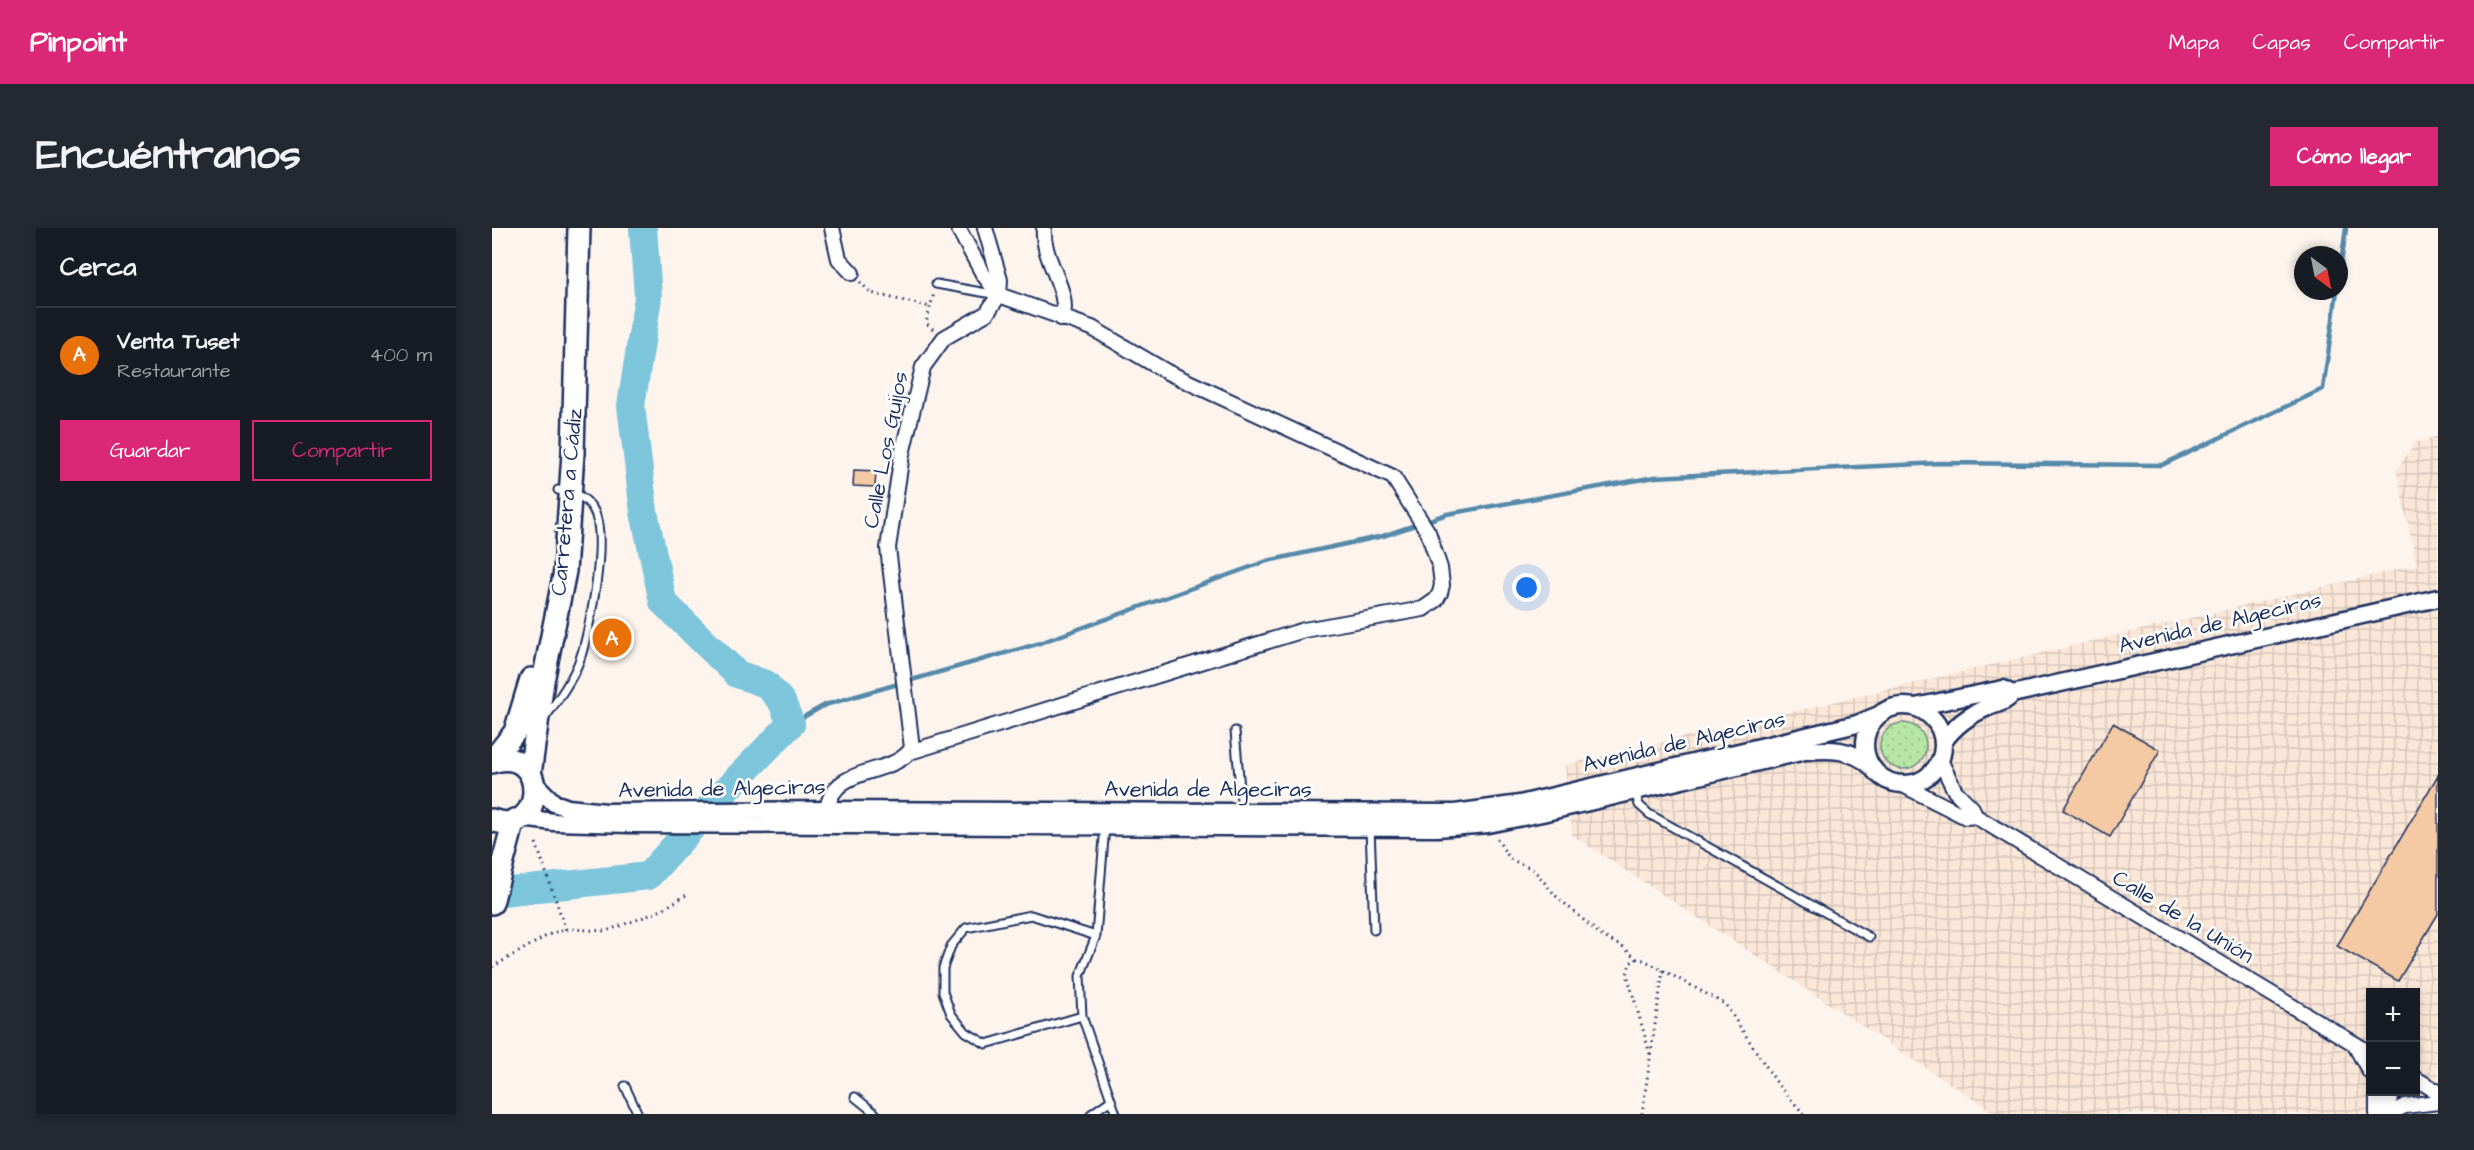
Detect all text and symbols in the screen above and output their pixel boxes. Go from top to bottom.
text: Pinpoint [30,23,127,62]
text: Mapa [2169,28,2219,57]
text: Capas [2252,28,2311,57]
text: Compartir [2344,28,2444,57]
text: Encuéntranos [36,127,301,185]
button: Cómo llegar [2270,127,2438,186]
north arrow [2294,246,2348,300]
text: Cerca [60,249,137,285]
text: Venta Tuset [117,326,239,357]
text: A [73,341,86,369]
text: 400 m [370,341,432,369]
text: Restaurante [117,357,231,385]
street label: Calle Los Guijos [856,369,916,531]
street label: Carretera a Cádiz [543,407,591,597]
button: Guardar [60,420,240,481]
button: Compartir [252,420,432,481]
your location [1512,573,1541,602]
street label: Avenida de Algeciras [2115,585,2325,662]
pin: A [592,616,632,660]
street label: Avenida de Algeciras [1579,704,1789,781]
street label: Avenida de Algeciras [618,772,826,807]
street label: Avenida de Algeciras [1104,774,1312,806]
street label: Calle de la Unión [2106,863,2260,971]
map controls [2366,988,2420,1096]
button: + [2366,988,2420,1042]
button: − [2366,1042,2420,1096]

